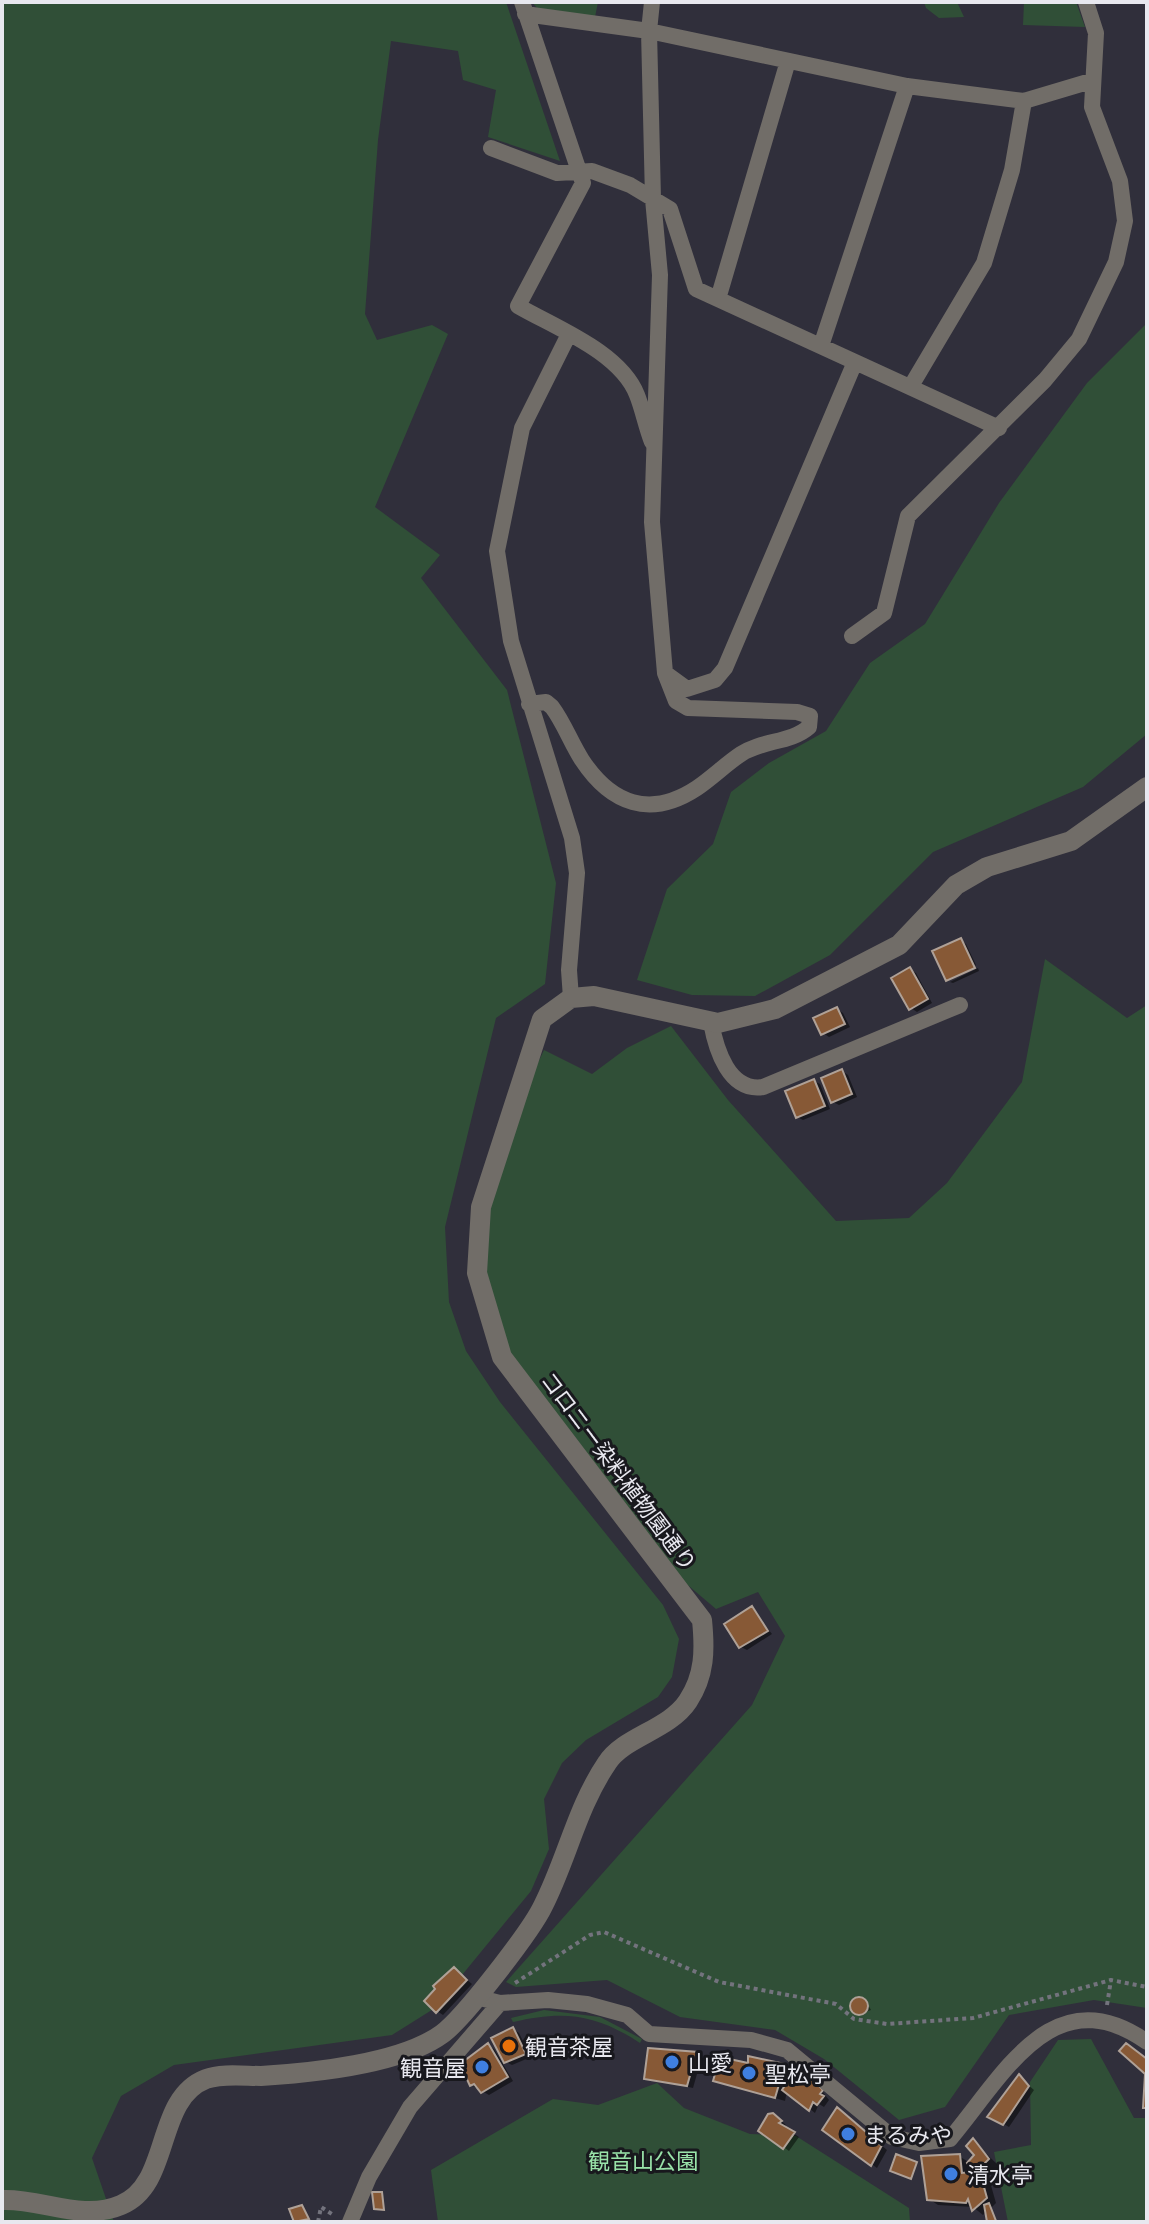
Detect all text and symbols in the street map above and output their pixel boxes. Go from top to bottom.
street label: コロニー染料植物園通り [535,1366,703,1576]
place label: 観音茶屋 [525,2033,613,2060]
marker: 観音茶屋 [500,2037,518,2055]
place label: 山愛 [688,2049,732,2076]
marker: 山愛 [663,2053,681,2071]
place label: 観音屋 [400,2054,466,2081]
marker: 観音屋 [473,2058,491,2076]
place label: 聖松亭 [765,2060,831,2087]
marker: 聖松亭 [740,2064,758,2082]
place label: まるみや [864,2121,952,2148]
marker: まるみや [839,2125,857,2143]
park label: 観音山公園 [588,2147,698,2174]
place label: 清水亭 [967,2161,1033,2188]
marker: 清水亭 [942,2165,960,2183]

